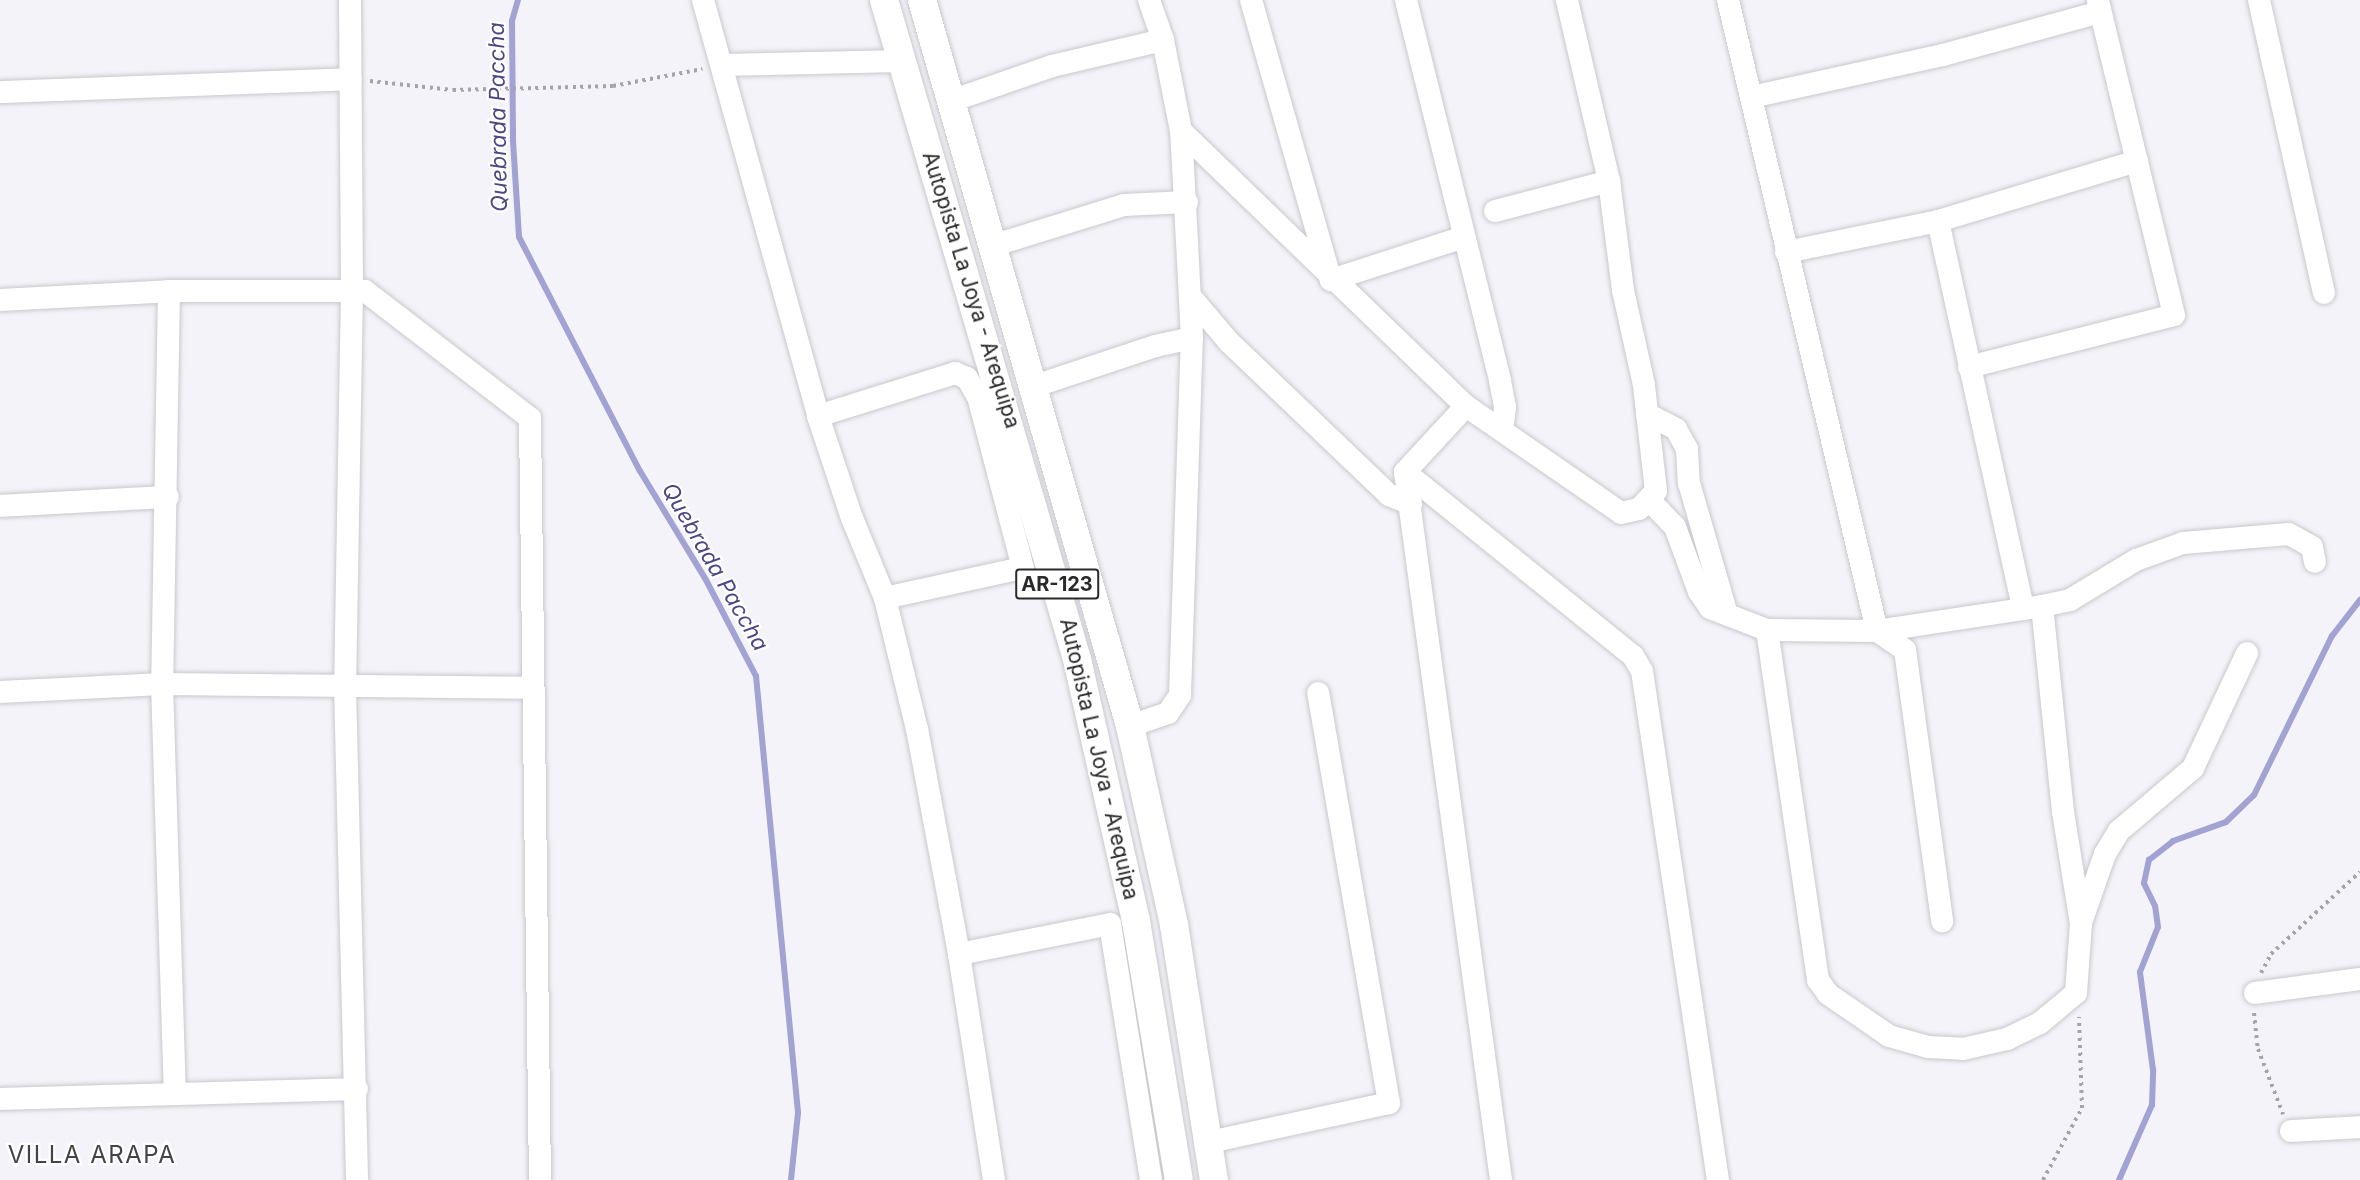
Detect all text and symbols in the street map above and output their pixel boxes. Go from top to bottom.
water label: Quebrada Paccha [483,22,513,212]
street label: Autopista La Joya - Arequipa [917,149,1025,431]
water label: Quebrada Paccha [656,478,774,656]
road number: AR-123 [1015,567,1099,601]
street label: Autopista La Joya - Arequipa [1054,616,1144,902]
district label: VILLA ARAPA [8,1141,176,1169]

